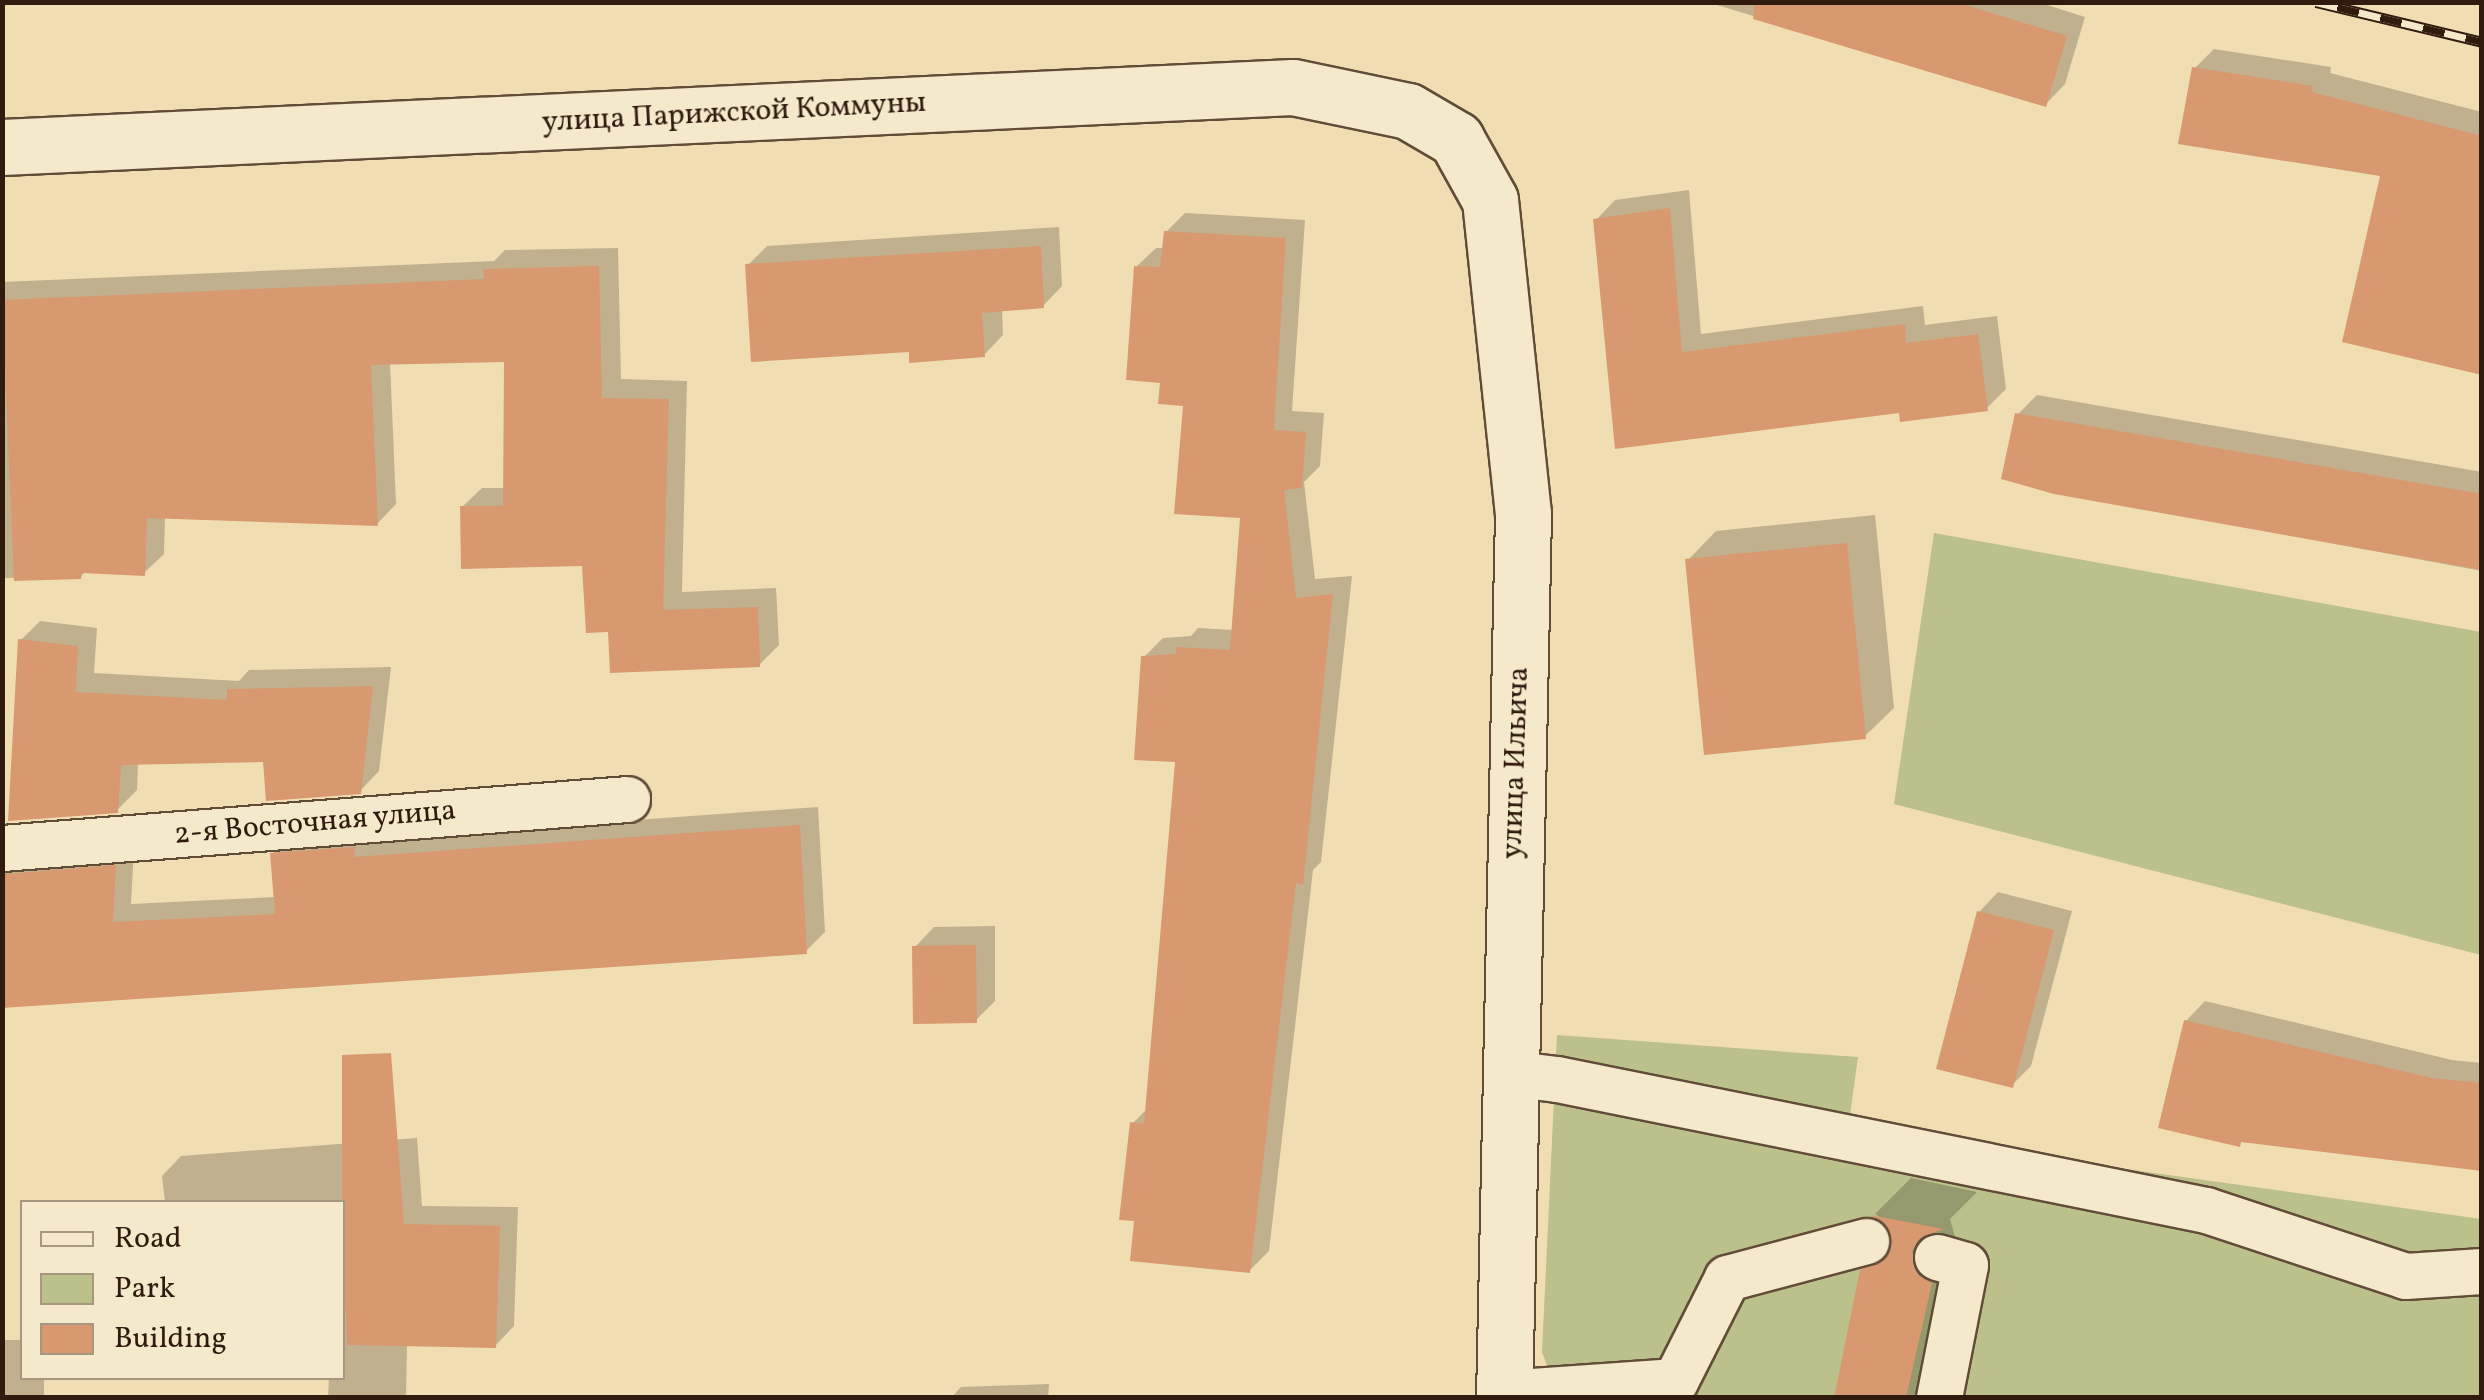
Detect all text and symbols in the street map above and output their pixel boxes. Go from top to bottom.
street label: улица Парижской Коммуны [541,85,927,141]
street label: улица Ильича [1495,666,1537,860]
street label: 2-я Восточная улица [172,793,458,853]
legend [20,1200,345,1380]
text: Road [114,1218,182,1260]
text: Park [114,1268,175,1310]
text: Building [114,1318,227,1360]

